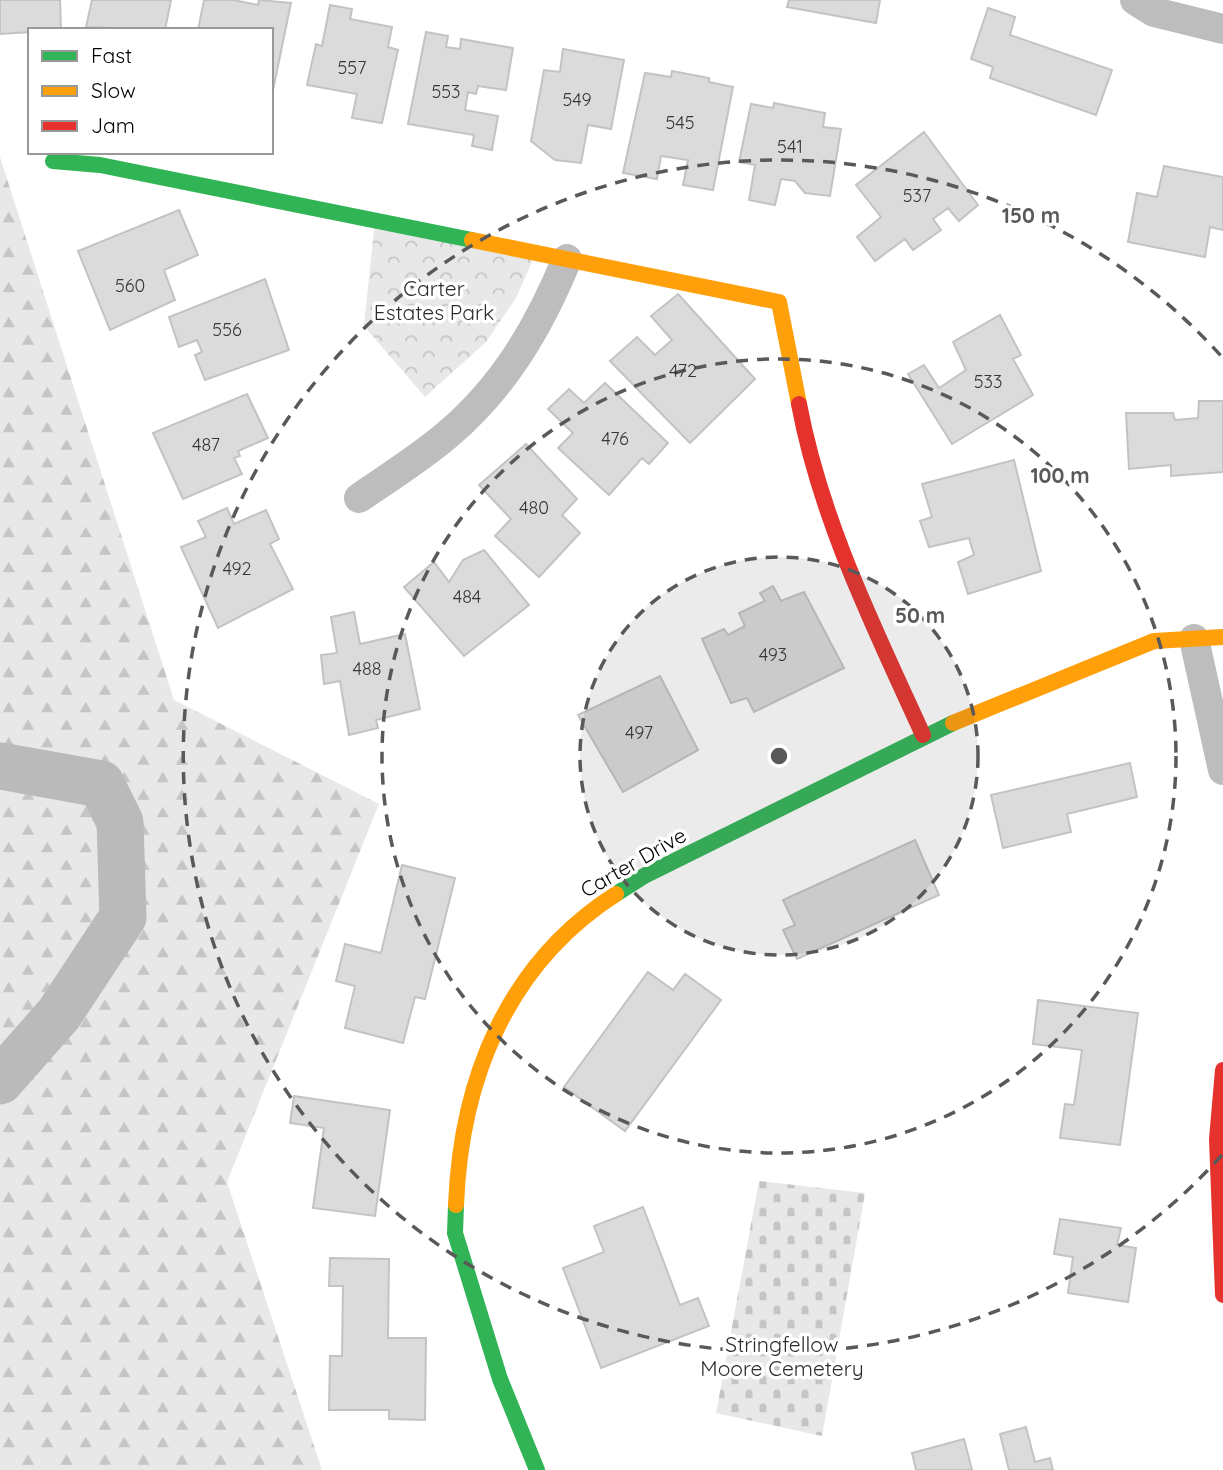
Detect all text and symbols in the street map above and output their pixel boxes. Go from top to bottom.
legend [28,28,273,154]
text: Fast [91,42,132,68]
house number: 557 [338,56,366,79]
text: Slow [91,77,136,103]
house number: 553 [431,80,461,103]
house number: 549 [563,88,591,111]
house number: 545 [665,111,695,134]
text: Jam [91,112,135,138]
house number: 541 [777,135,803,158]
house number: 537 [903,184,931,207]
text: 150 m [1002,202,1060,228]
house number: 560 [115,274,145,297]
park label: Carter Estates Park [374,275,494,325]
house number: 556 [212,318,242,341]
house number: 472 [669,359,697,382]
house number: 533 [974,370,1002,393]
house number: 476 [601,427,629,450]
house number: 487 [192,433,220,456]
text: 100 m [1030,462,1090,488]
house number: 480 [519,496,549,519]
house number: 492 [222,557,252,580]
house number: 484 [453,585,481,608]
text: 50 m [895,602,945,628]
house number: 493 [759,643,787,666]
house number: 488 [353,657,381,680]
house number: 497 [625,721,653,744]
centre of rings [767,744,791,768]
street label: Carter Drive [575,821,691,903]
park label: Stringfellow Moore Cemetery [700,1331,864,1381]

